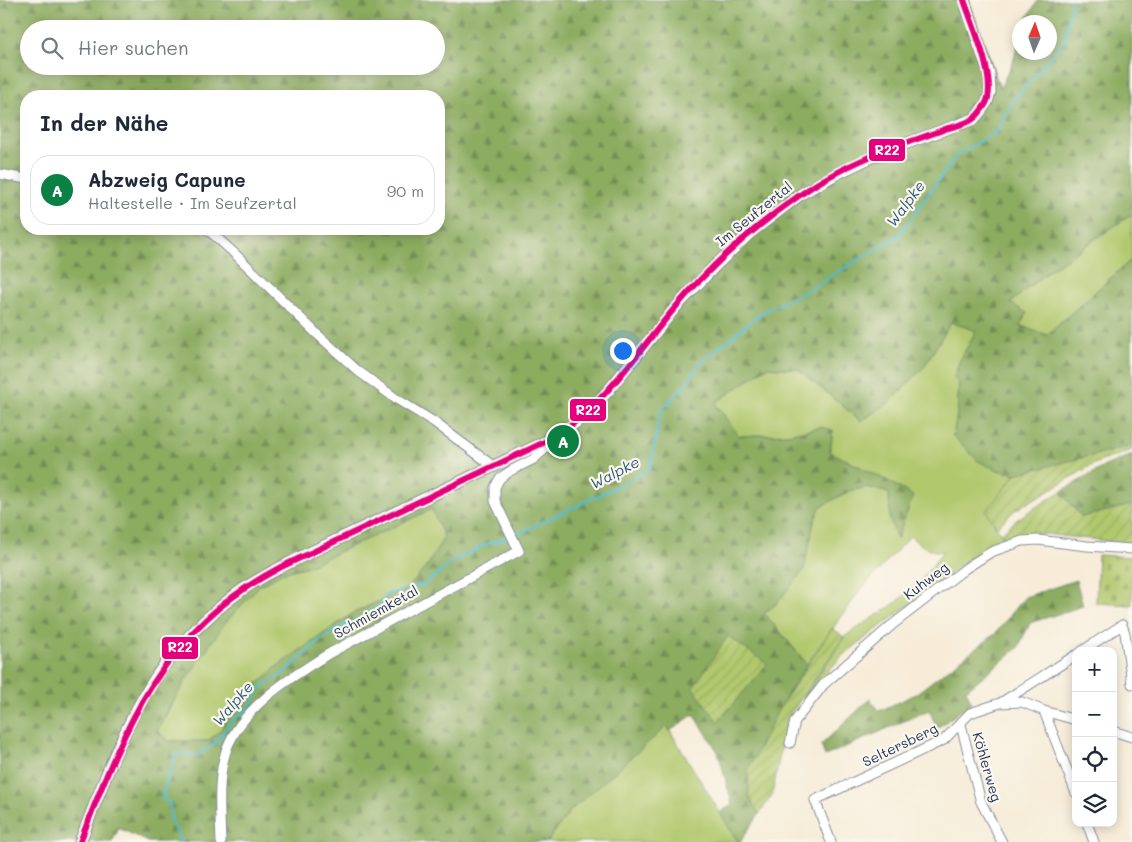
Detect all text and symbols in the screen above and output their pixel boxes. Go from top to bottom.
north arrow [1012,15,1057,60]
search box [20,20,445,75]
icon: search [38,34,66,62]
text: Hier suchen [78,35,189,60]
text: In der Nähe [40,109,168,136]
line badge: R22 [868,138,906,162]
text: R22 [874,140,900,159]
text: Abzweig Capune [88,167,245,192]
water label: Walpke [881,176,929,230]
street label: Im Seufzertal [711,177,796,250]
text: A [51,180,63,201]
text: 90 m [387,180,424,201]
text: Haltestelle · Im Seufzertal [88,192,297,213]
your location [610,338,636,364]
line badge: R22 [569,398,607,422]
text: R22 [575,400,601,419]
pin: A [547,422,579,460]
water label: Walpke [586,451,643,493]
street label: Kuhweg [899,557,952,604]
street label: Schmiemketal [330,581,421,643]
line badge: R22 [161,636,199,660]
text: R22 [167,637,193,656]
map controls [1072,647,1117,827]
button: + [1072,647,1117,692]
water label: Walpke [207,677,257,730]
button: − [1072,692,1117,737]
street label: Seltersberg [859,718,941,771]
street label: Köhlerweg [968,730,1006,804]
button: locate [1072,737,1117,782]
button: layers [1072,782,1117,827]

